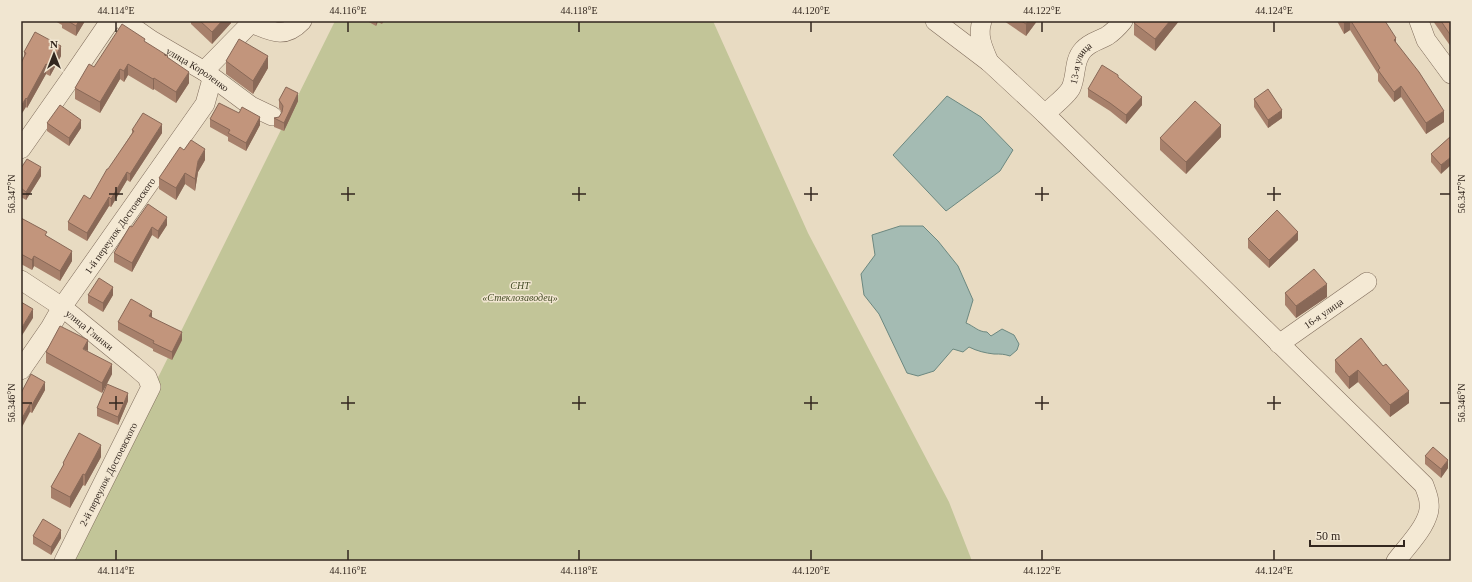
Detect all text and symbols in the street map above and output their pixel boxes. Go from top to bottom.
text: 44.114°E [97,5,135,16]
text: 44.116°E [329,5,367,16]
text: 44.118°E [560,5,598,16]
text: 44.120°E [792,5,830,16]
text: 44.122°E [1023,5,1061,16]
text: 44.124°E [1255,5,1293,16]
north arrow [34,34,74,74]
text: N [50,38,58,50]
street label: 13-я улица [1068,40,1094,85]
street label: улица Короленко [164,45,231,94]
text: 56.347°N [6,175,17,213]
text: 56.347°N [1456,175,1467,213]
street label: 1-й переулок Достоевского [82,176,157,276]
park label: СНТ «Стеклозаводец» [482,280,558,303]
street label: 16-я улица [1302,295,1346,331]
street label: улица Глинки [63,307,116,353]
text: 56.346°N [6,384,17,422]
text: 56.346°N [1456,384,1467,422]
street label: 2-й переулок Достоевского [78,421,139,528]
scale bar [1310,522,1404,548]
text: 50 m [1316,529,1341,543]
text: 44.114°E [97,565,135,576]
text: 44.116°E [329,565,367,576]
text: 44.118°E [560,565,598,576]
text: 44.120°E [792,565,830,576]
text: 44.122°E [1023,565,1061,576]
text: 44.124°E [1255,565,1293,576]

